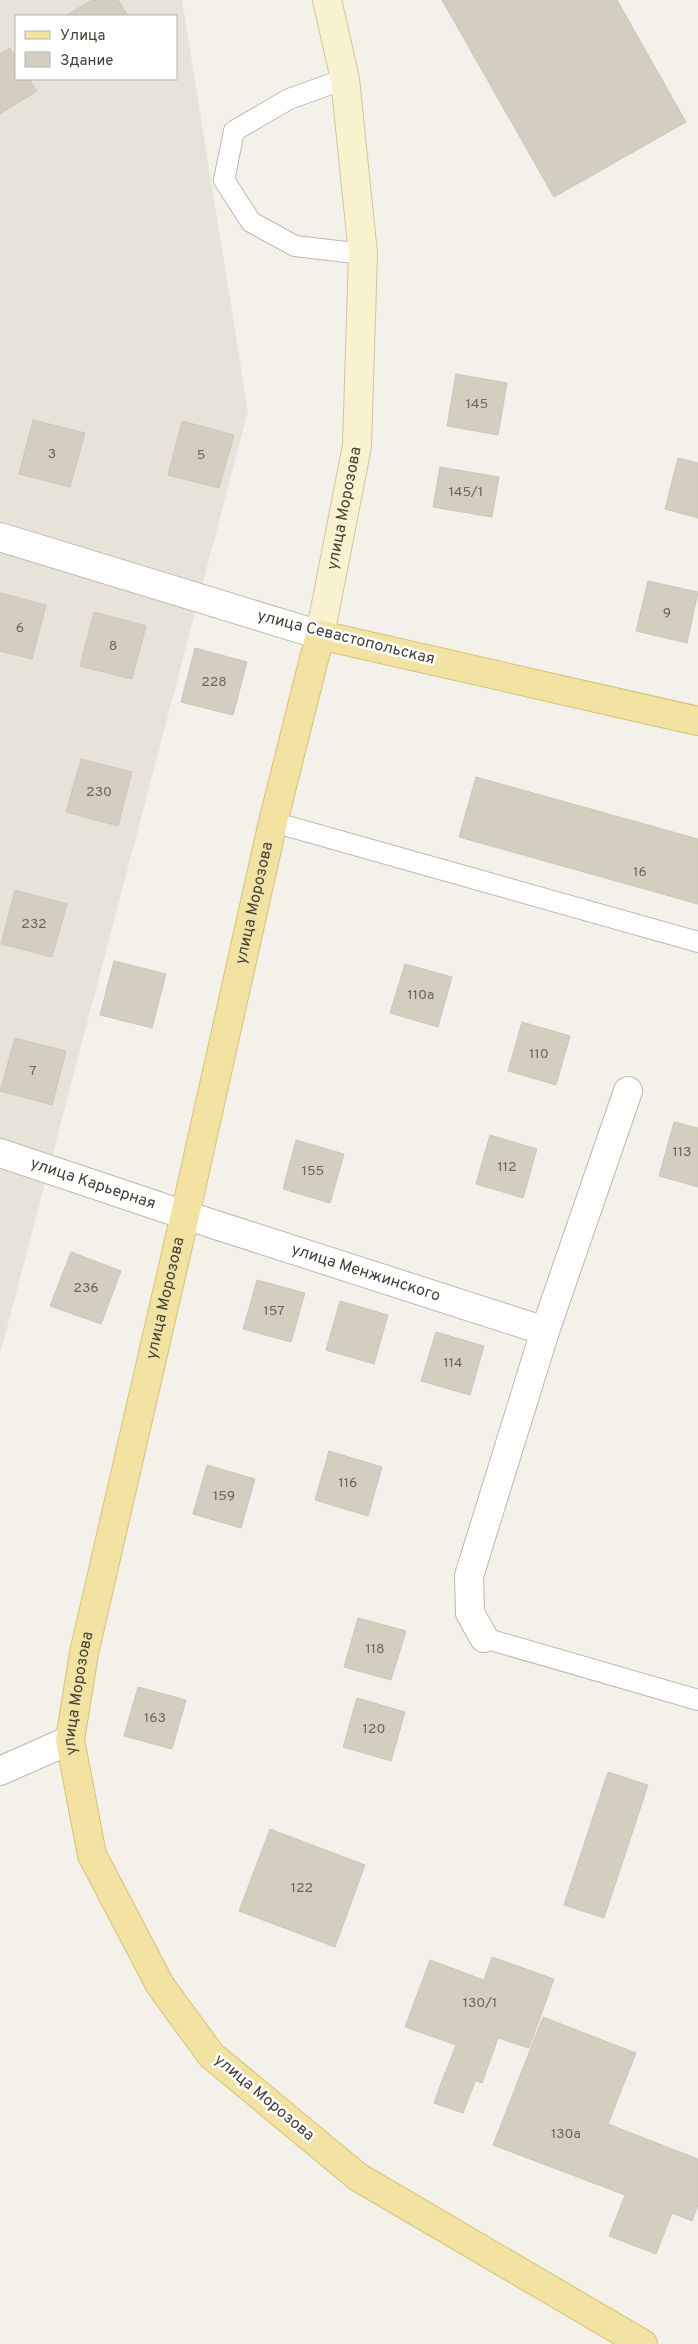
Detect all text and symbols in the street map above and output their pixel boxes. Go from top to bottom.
legend [15,15,178,80]
text: Улица [60,27,105,46]
text: Здание [60,52,113,71]
house number: 145 [466,396,488,413]
street label: улица Морозова [323,445,367,572]
house number: 3 [48,446,56,463]
house number: 5 [197,447,205,464]
house number: 145/1 [449,484,483,501]
house number: 9 [663,605,671,622]
street label: улица Севастопольская [255,606,437,670]
house number: 6 [16,620,24,637]
house number: 8 [109,638,117,655]
house number: 228 [201,674,227,691]
house number: 230 [86,784,112,801]
street label: улица Морозова [231,840,278,966]
house number: 16 [633,864,647,881]
house number: 232 [21,916,47,933]
house number: 110а [408,987,434,1004]
house number: 110 [529,1046,549,1063]
house number: 7 [29,1063,37,1080]
house number: 113 [673,1144,691,1161]
street label: улица Карьерная [27,1154,158,1214]
house number: 112 [497,1159,517,1176]
house number: 155 [302,1163,324,1180]
street label: улица Морозова [142,1235,190,1361]
street label: улица Менжинского [289,1240,443,1307]
house number: 236 [73,1280,99,1297]
house number: 157 [263,1303,285,1320]
house number: 114 [444,1355,462,1372]
house number: 116 [339,1475,357,1492]
house number: 159 [213,1488,235,1505]
street label: улица Морозова [60,1630,99,1757]
house number: 118 [366,1641,385,1658]
house number: 163 [144,1710,166,1727]
house number: 120 [363,1721,385,1738]
house number: 122 [291,1880,313,1897]
house number: 130/1 [463,1995,497,2012]
street label: улица Морозова [210,2050,318,2146]
house number: 130а [551,2126,581,2143]

